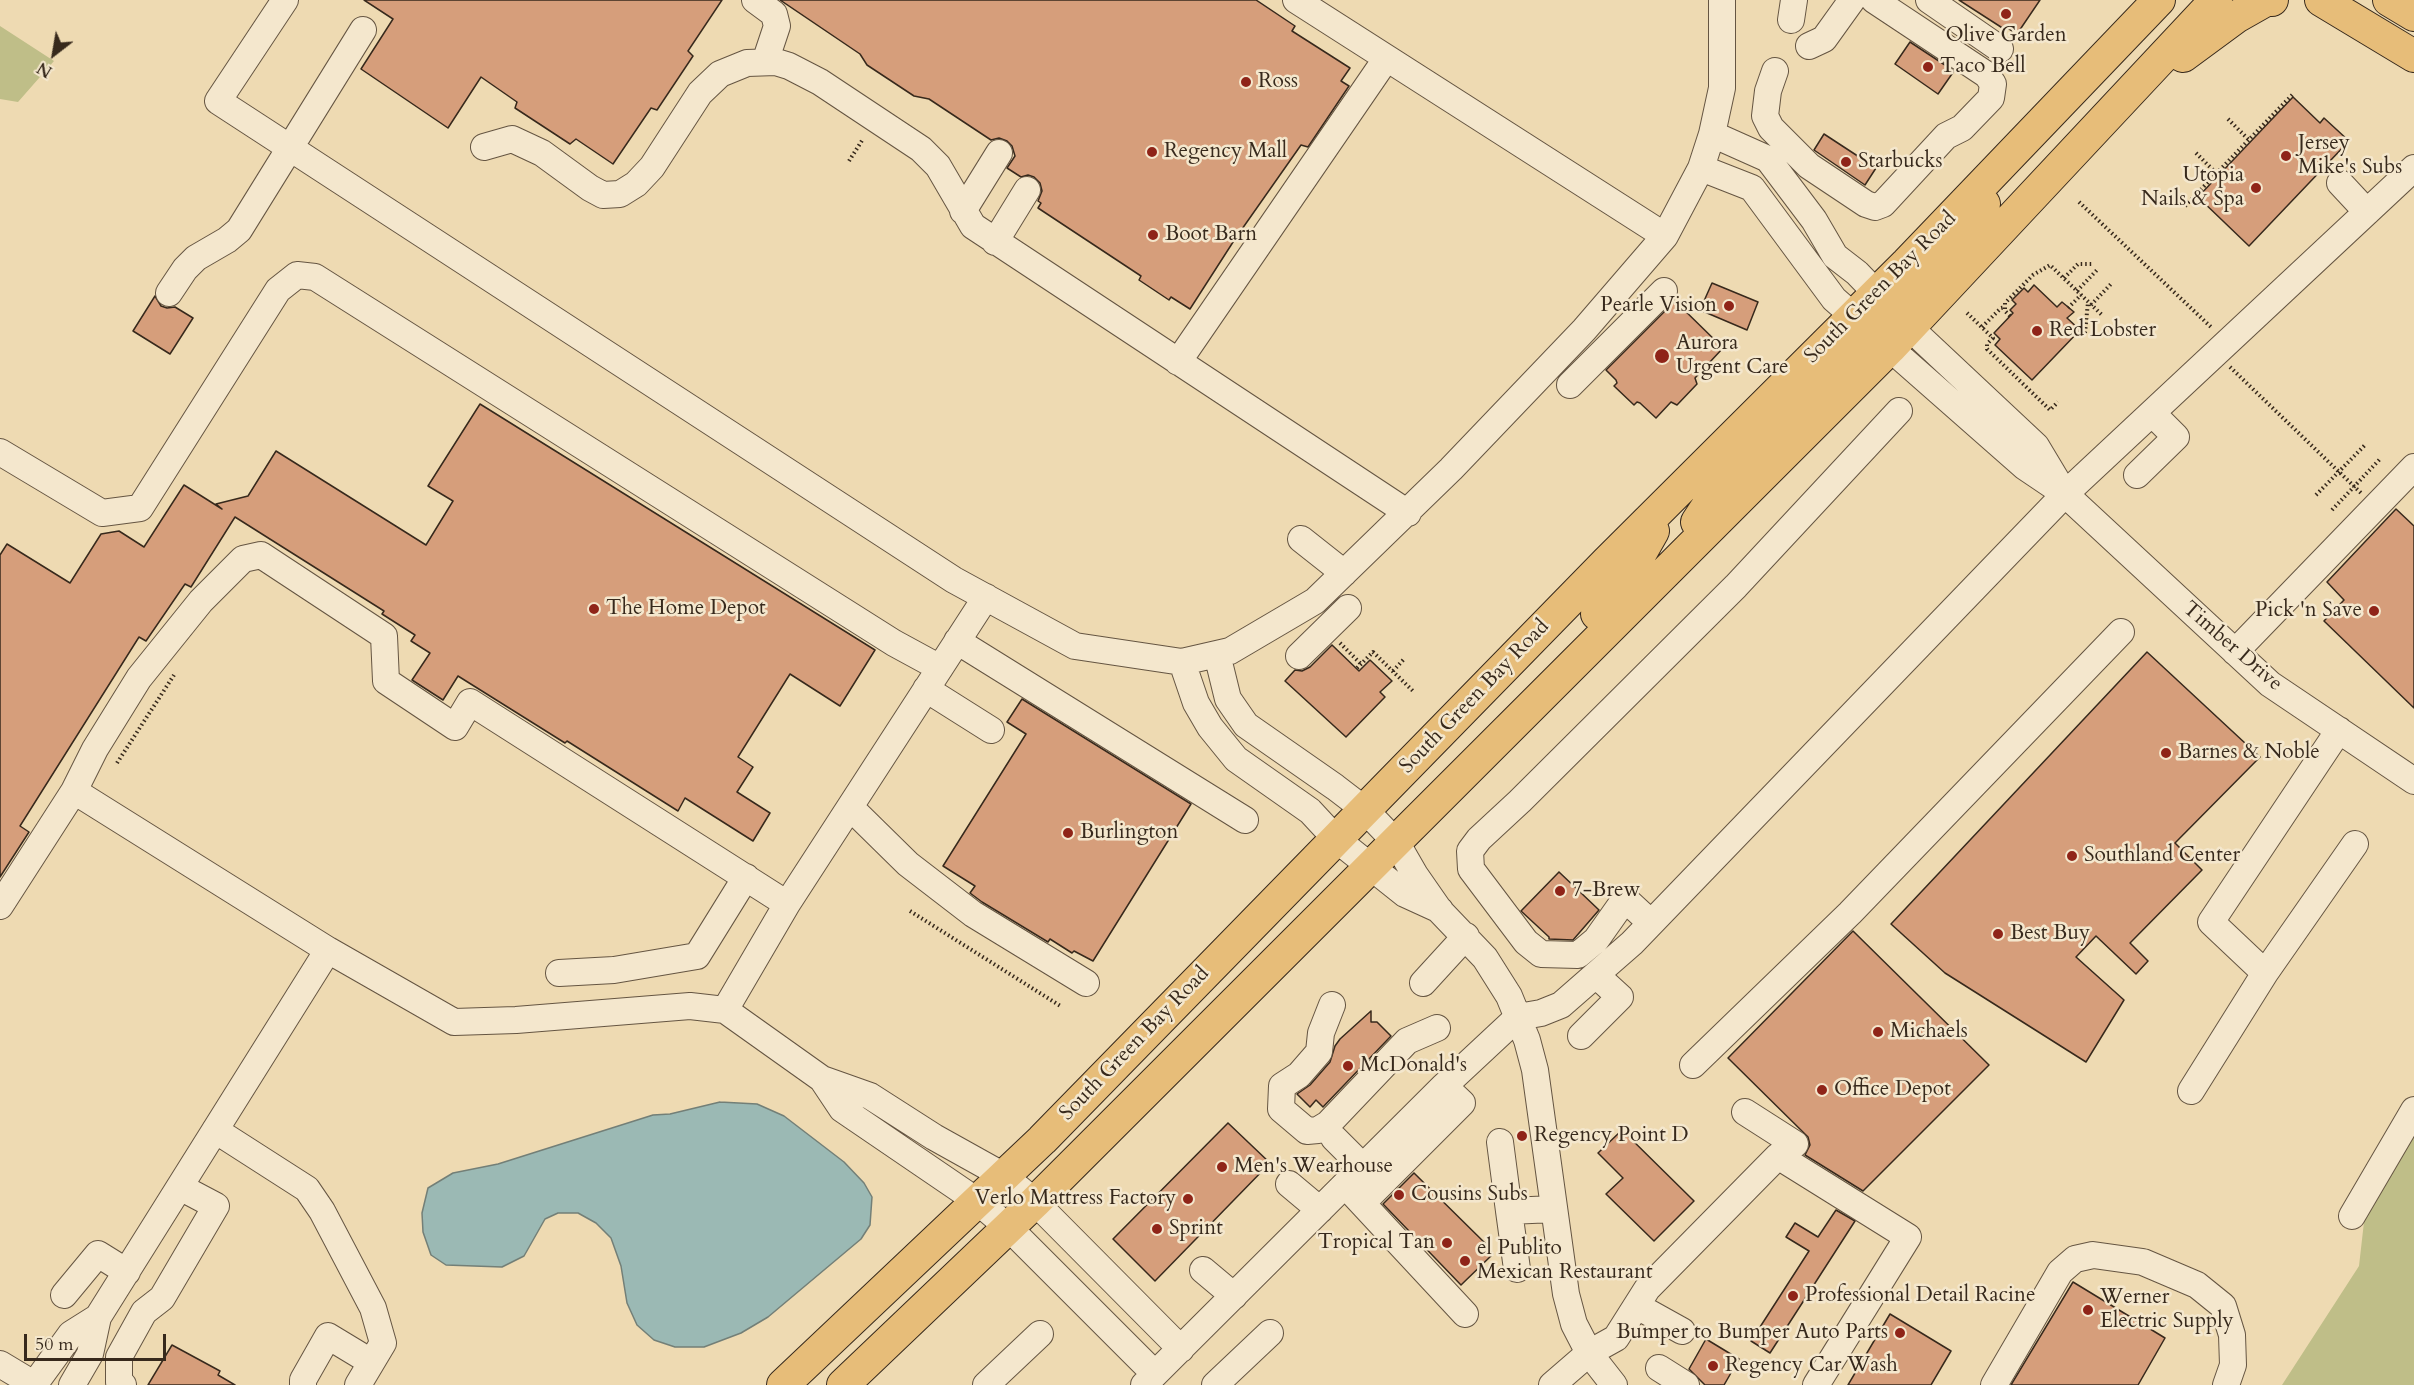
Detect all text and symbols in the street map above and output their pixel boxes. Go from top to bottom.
marker: Olive Garden [1999,7,2013,21]
place label: Olive Garden [1945,23,2067,49]
north arrow [24,24,84,84]
place label: Taco Bell [1940,54,2026,80]
text: N [33,56,56,82]
marker: Taco Bell [1921,60,1935,74]
place label: Ross [1258,69,1298,95]
marker: Ross [1239,75,1253,89]
place label: Jersey Mike's Subs [2298,131,2402,181]
place label: Regency Mall [1164,139,1287,165]
marker: Regency Mall [1145,145,1159,159]
place label: Starbucks [1858,149,1943,175]
marker: Jersey Mike's Subs [2279,149,2293,163]
marker: Starbucks [1839,155,1853,169]
place label: Utopia Nails & Spa [2141,163,2244,213]
marker: Utopia Nails & Spa [2249,181,2263,195]
street label: South Green Bay Road [1800,207,1962,369]
place label: Boot Barn [1165,222,1257,248]
marker: Boot Barn [1146,228,1160,242]
place label: Pearle Vision [1600,293,1717,319]
marker: Pearle Vision [1722,299,1736,313]
place label: Red Lobster [2049,318,2156,344]
marker: Red Lobster [2030,324,2044,338]
place label: Aurora Urgent Care [1676,331,1789,381]
marker: Aurora Urgent Care [1653,347,1671,365]
place label: The Home Depot [606,596,766,622]
street label: Timber Drive [2177,597,2287,697]
place label: Pick 'n Save [2255,598,2362,624]
marker: The Home Depot [587,602,601,616]
marker: Pick 'n Save [2367,604,2381,618]
street label: South Green Bay Road [1395,615,1555,779]
place label: Barnes & Noble [2178,740,2320,766]
marker: Barnes & Noble [2159,746,2173,760]
place label: Burlington [1080,820,1178,846]
marker: Burlington [1061,826,1075,840]
place label: Southland Center [2084,843,2240,869]
marker: Southland Center [2065,849,2079,863]
place label: 7-Brew [1572,878,1640,904]
marker: 7-Brew [1553,884,1567,898]
place label: Best Buy [2010,921,2090,947]
marker: Best Buy [1991,927,2005,941]
street label: South Green Bay Road [1055,962,1215,1126]
place label: Michaels [1890,1019,1968,1045]
marker: Michaels [1871,1025,1885,1039]
place label: McDonald's [1360,1053,1467,1079]
marker: McDonald's [1341,1059,1355,1073]
place label: Office Depot [1834,1077,1951,1103]
marker: Office Depot [1815,1083,1829,1097]
place label: Regency Point D [1534,1123,1689,1149]
marker: Regency Point D [1515,1129,1529,1143]
place label: Men's Wearhouse [1234,1154,1393,1180]
marker: Men's Wearhouse [1215,1160,1229,1174]
place label: Cousins Subs [1411,1182,1528,1208]
place label: Verlo Mattress Factory [975,1186,1176,1212]
marker: Cousins Subs [1392,1188,1406,1202]
marker: Verlo Mattress Factory [1181,1192,1195,1206]
place label: Sprint [1169,1216,1223,1242]
marker: Sprint [1150,1222,1164,1236]
place label: Tropical Tan [1317,1230,1435,1256]
marker: Tropical Tan [1440,1236,1454,1250]
place label: el Publito Mexican Restaurant [1477,1236,1653,1286]
marker: el Publito Mexican Restaurant [1458,1254,1472,1268]
place label: Professional Detail Racine [1805,1283,2035,1309]
place label: Werner Electric Supply [2100,1285,2234,1335]
marker: Professional Detail Racine [1786,1289,1800,1303]
marker: Werner Electric Supply [2081,1303,2095,1317]
place label: Bumper to Bumper Auto Parts [1616,1320,1888,1346]
scale bar [27,1322,170,1360]
marker: Bumper to Bumper Auto Parts [1893,1326,1907,1340]
text: 50 m [35,1332,74,1357]
place label: Regency Car Wash [1725,1353,1898,1379]
marker: Regency Car Wash [1706,1359,1720,1373]

